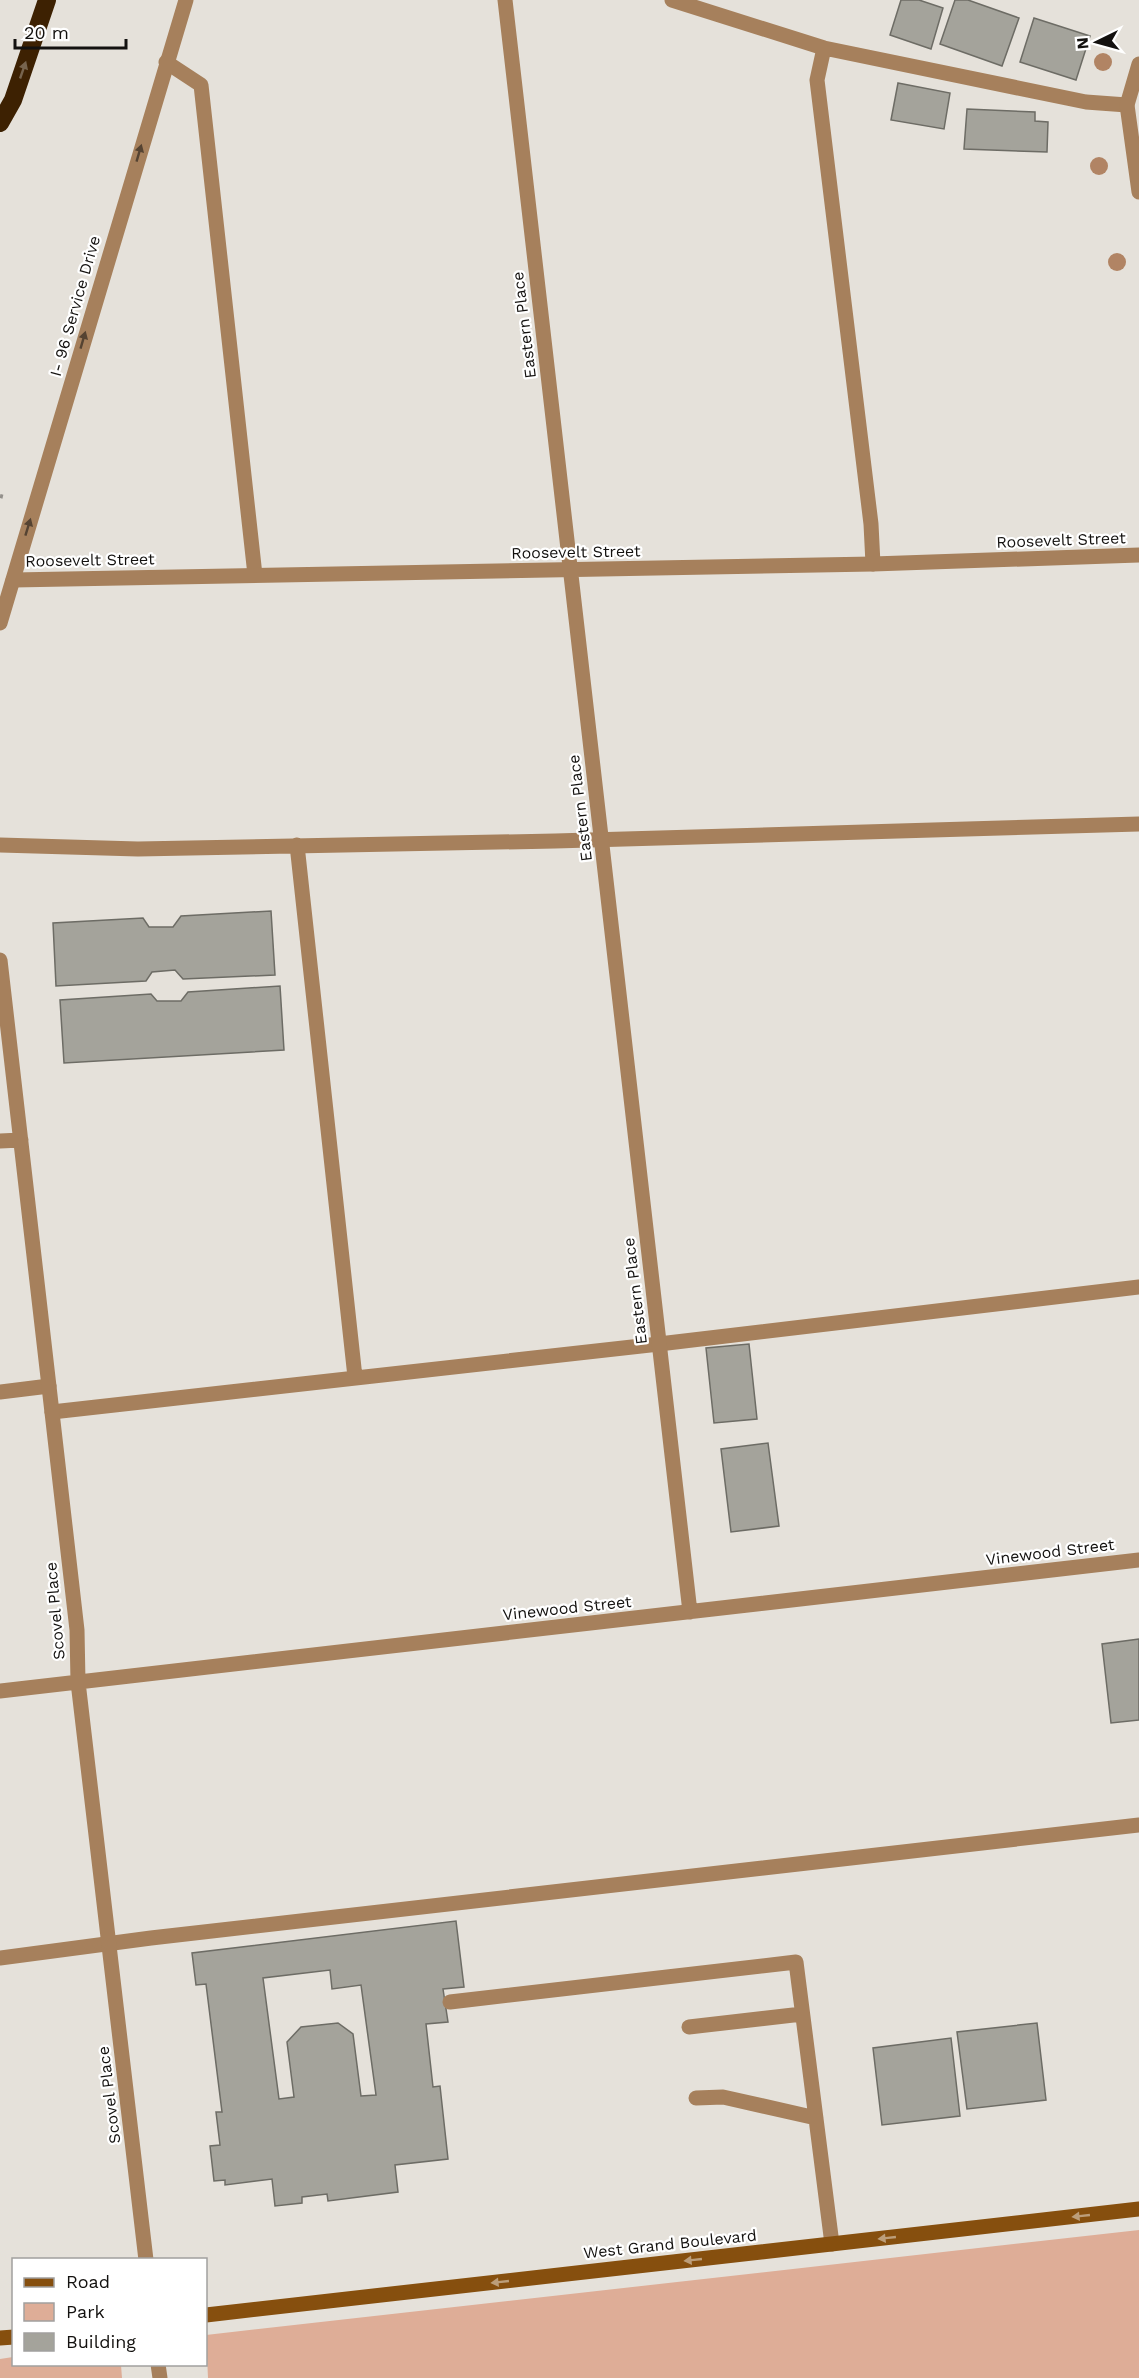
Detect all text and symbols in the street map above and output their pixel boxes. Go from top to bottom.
scale bar [15,12,126,50]
north arrow [1067,12,1127,72]
text: 20 m [24,22,69,43]
text: N [1073,37,1093,50]
one-way arrow [19,61,29,79]
one-way arrow [135,144,144,162]
street label: I- 96 Service Drive [46,233,104,379]
street label: Eastern Place [508,271,540,379]
one-way arrow [79,331,89,349]
one-way arrow [24,518,33,536]
street label: Roosevelt Street [996,528,1126,552]
street label: Roosevelt Street [511,541,641,563]
street label: Roosevelt Street [25,549,155,571]
street label: Eastern Place [564,754,596,862]
street label: Eastern Place [619,1237,651,1345]
street label: Vinewood Street [985,1535,1116,1569]
street label: Scovel Place [41,1561,69,1661]
street label: Vinewood Street [502,1592,633,1624]
street label: Scovel Place [94,2045,124,2145]
one-way arrow [1071,2211,1090,2220]
street label: West Grand Boulevard [582,2225,758,2263]
one-way arrow [878,2233,897,2242]
one-way arrow [684,2255,703,2264]
legend [12,2258,207,2366]
text: Road [66,2271,110,2292]
one-way arrow [490,2277,509,2286]
text: Park [66,2301,105,2322]
text: Building [66,2331,136,2352]

